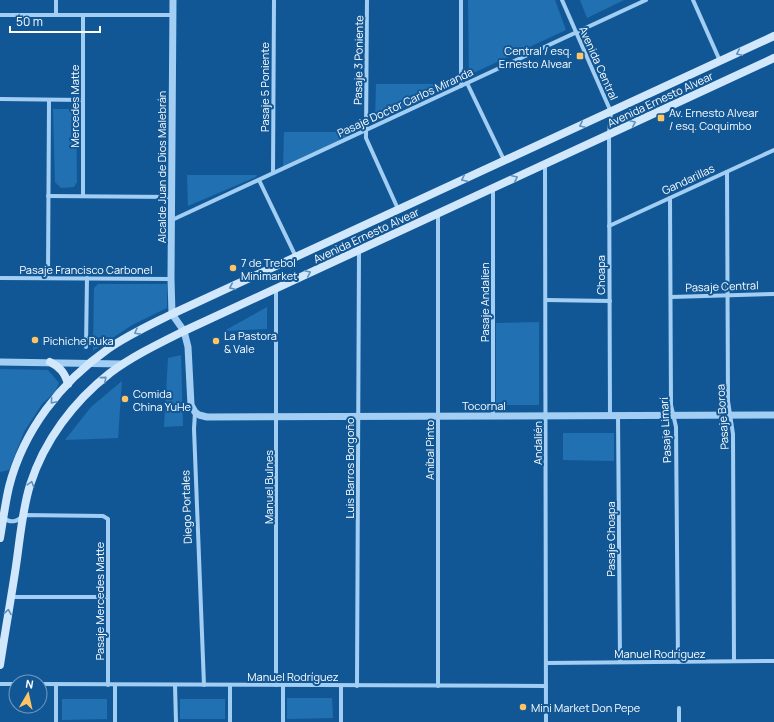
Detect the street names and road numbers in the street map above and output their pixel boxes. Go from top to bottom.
street label: Pasaje 3 Poniente [350,14,366,105]
street label: Avenida Central [576,24,622,102]
street label: Pasaje 5 Poniente [257,41,272,132]
street label: Mercedes Matte [67,64,82,147]
street label: Pasaje Doctor Carlos Miranda [335,64,475,140]
street label: Avenida Ernesto Alvear [605,68,715,130]
street label: Alcalde Juan de Dios Malebrán [154,91,169,243]
street label: Gandarillas [659,160,717,198]
street label: Avenida Ernesto Alvear [311,204,421,266]
street label: Choapa [593,255,608,295]
street label: Pasaje Francisco Carbonel [19,262,153,277]
street label: Pasaje Andalien [477,262,492,342]
street label: Pasaje Central [685,277,759,295]
street label: Pasaje Boroa [712,384,732,450]
street label: Pasaje Limarí [656,396,674,463]
street label: Tocornal [462,398,506,413]
street label: Luis Barros Borgoño [342,417,357,518]
street label: Aníbal Pinto [422,420,437,480]
street label: Andalién [530,421,545,465]
street label: Manuel Bulnes [261,450,276,524]
street label: Diego Portales [177,470,195,544]
street label: Pasaje Choapa [603,501,618,577]
street label: Pasaje Mercedes Matte [92,541,107,660]
street label: Manuel Rodríguez [614,646,706,661]
street label: Manuel Rodríguez [247,669,339,684]

